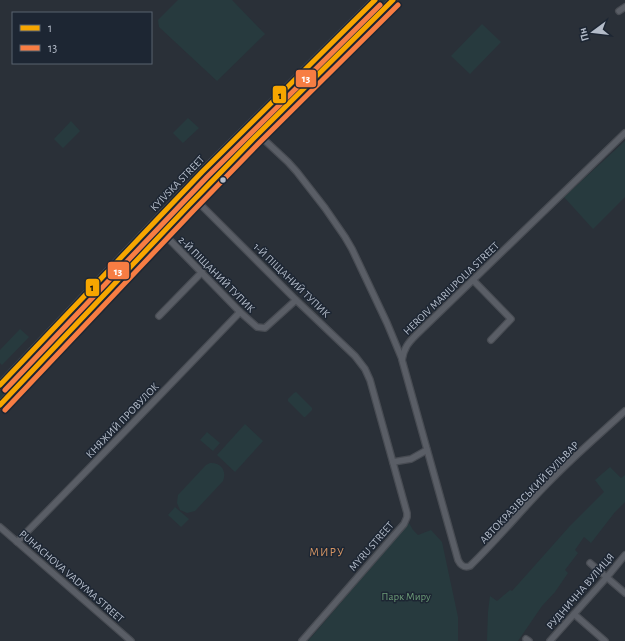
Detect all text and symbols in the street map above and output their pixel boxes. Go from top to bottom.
legend [12,12,152,64]
north arrow [573,12,613,52]
text: 1 [48,22,52,34]
text: Пн [577,27,591,42]
text: 13 [48,42,57,54]
line badge: 13 [295,69,317,88]
text: 13 [302,73,311,84]
line badge: 1 [272,85,287,104]
text: 1 [278,90,282,101]
street label: KYIVSKA STREET [148,153,207,213]
unlabelled marker [218,175,228,185]
street label: 2-Й ПІЩАНИЙ ТУПИК [176,234,257,315]
street label: HEROIV MARIUPOLIA STREET [401,239,502,337]
street label: 1-Й ПІЩАНИЙ ТУПИК [251,241,332,320]
line badge: 13 [107,261,130,280]
text: 13 [114,266,123,277]
line badge: 1 [85,278,100,297]
text: 1 [90,282,94,293]
street label: КНЯЖИЙ ПРОВУЛОК [84,380,161,460]
street label: АВТОКРАЗІВСЬКИЙ БУЛЬВАР [478,439,581,546]
street label: MYRU STREET [347,519,396,573]
street label: PUHACHOVA VADYMA STREET [17,528,127,625]
district label: МИРУ [309,546,345,558]
street label: РУДНИЧНА ВУЛИЦЯ [544,551,616,632]
park label: Парк Миру [381,591,431,602]

